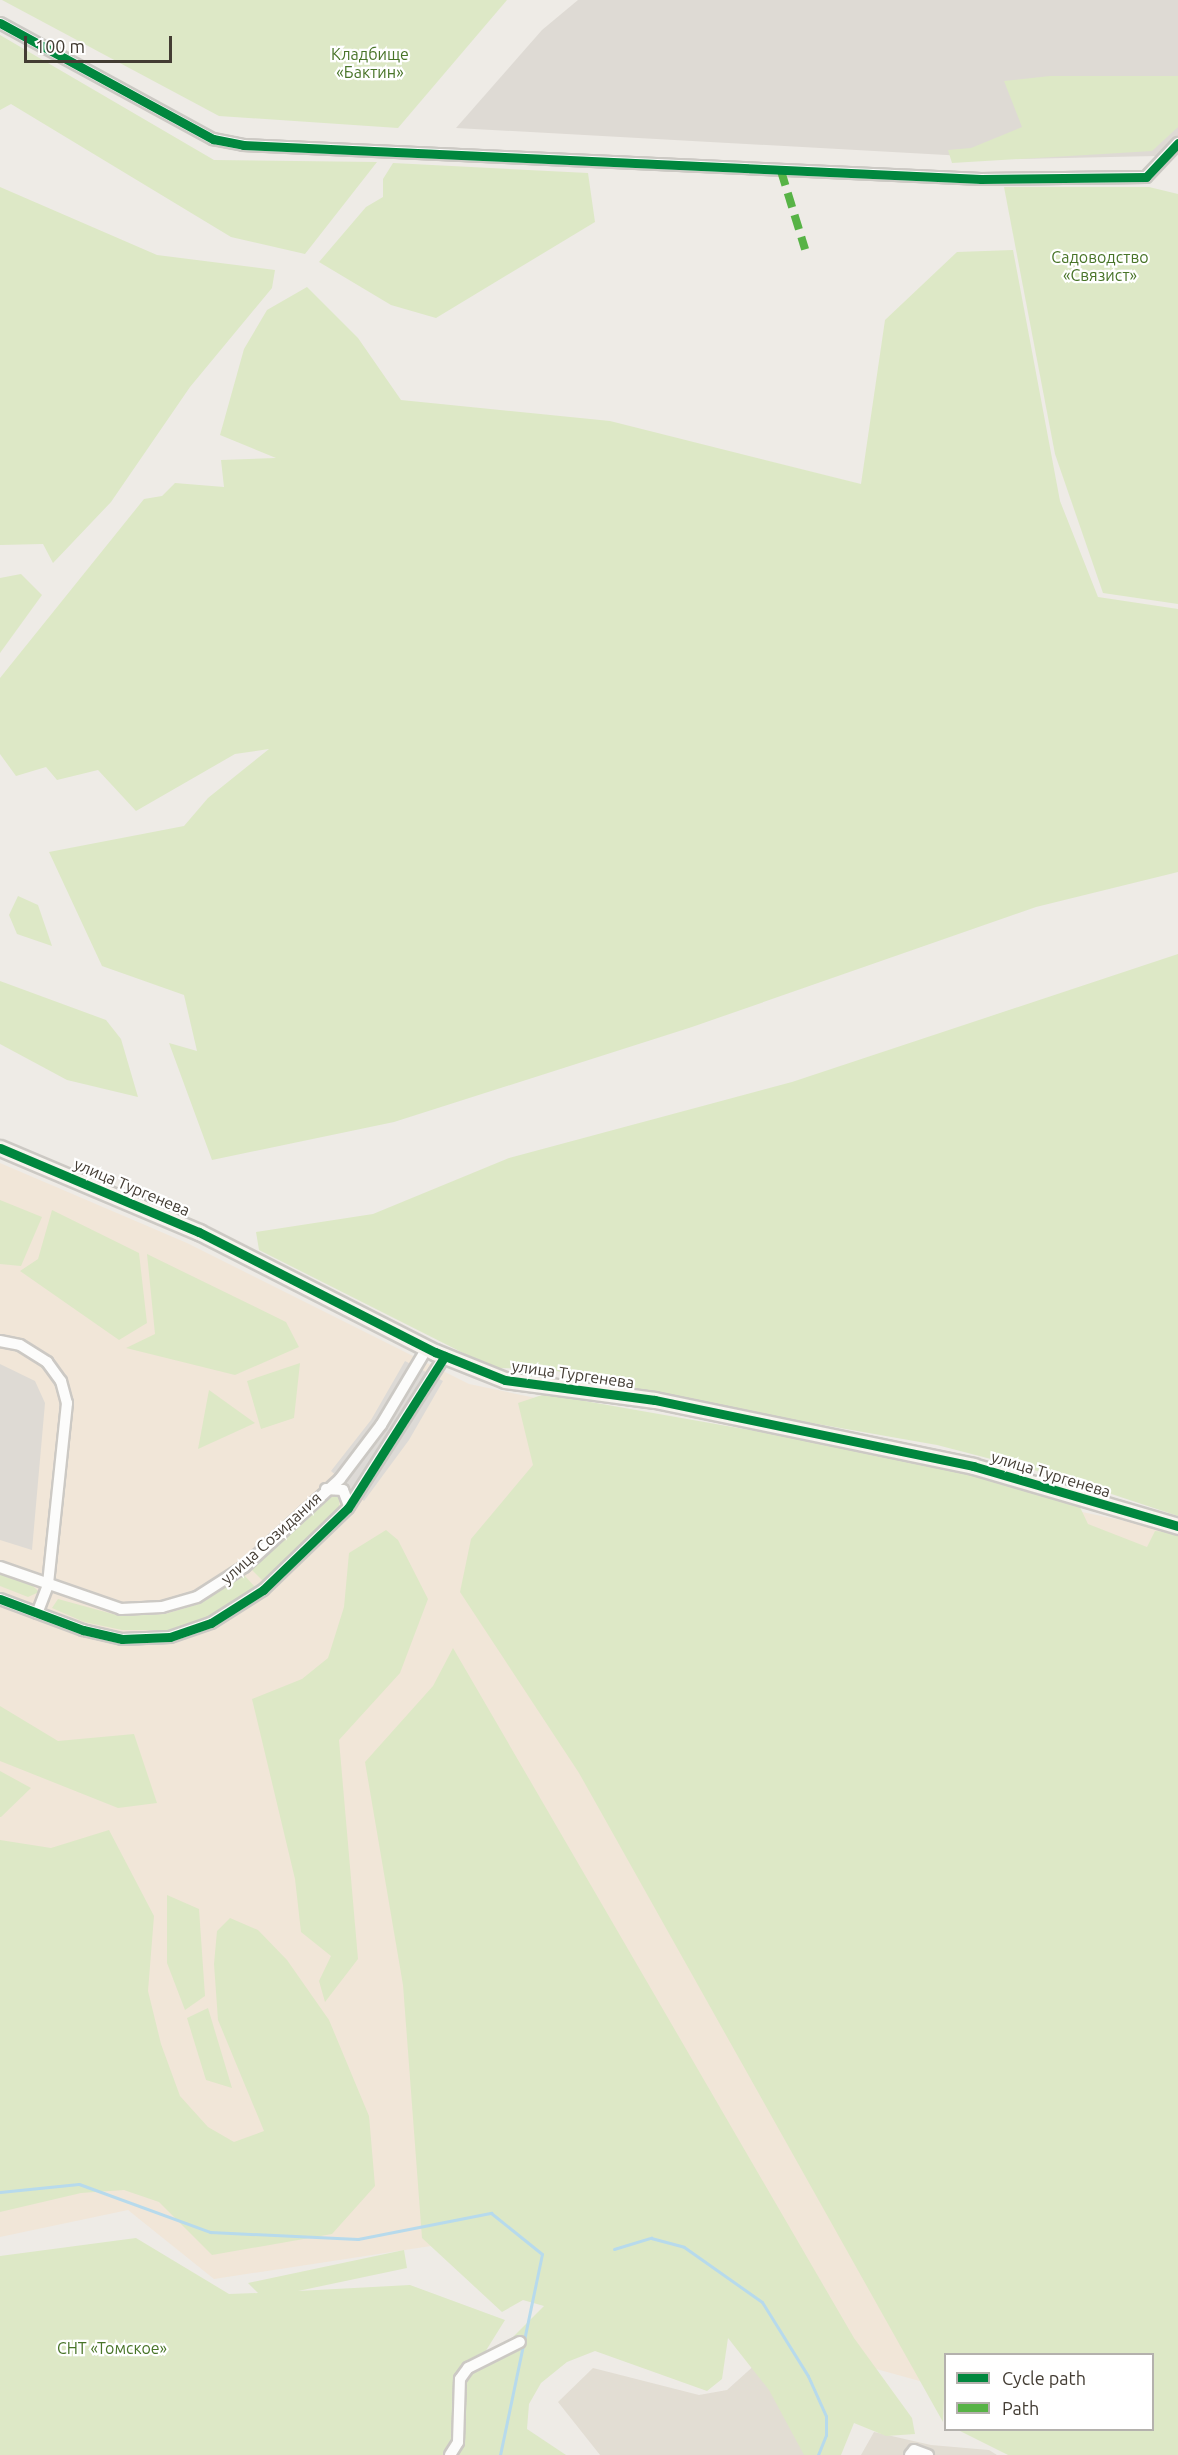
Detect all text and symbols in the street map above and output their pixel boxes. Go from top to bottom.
scale bar [27,24,176,62]
text: 100 m [35,36,85,56]
park label: Кладбище «Бактин» [331,44,409,82]
park label: Садоводство «Связист» [1051,247,1149,285]
street label: улица Тургенева [71,1154,193,1220]
street label: улица Тургенева [510,1356,636,1392]
street label: улица Тургенева [989,1447,1113,1501]
street label: улица Созидания [217,1488,325,1588]
park label: СНТ «Томское» [57,2338,167,2358]
legend [944,2353,1154,2431]
text: Cycle path [1002,2368,1086,2388]
text: Path [1002,2398,1039,2418]

